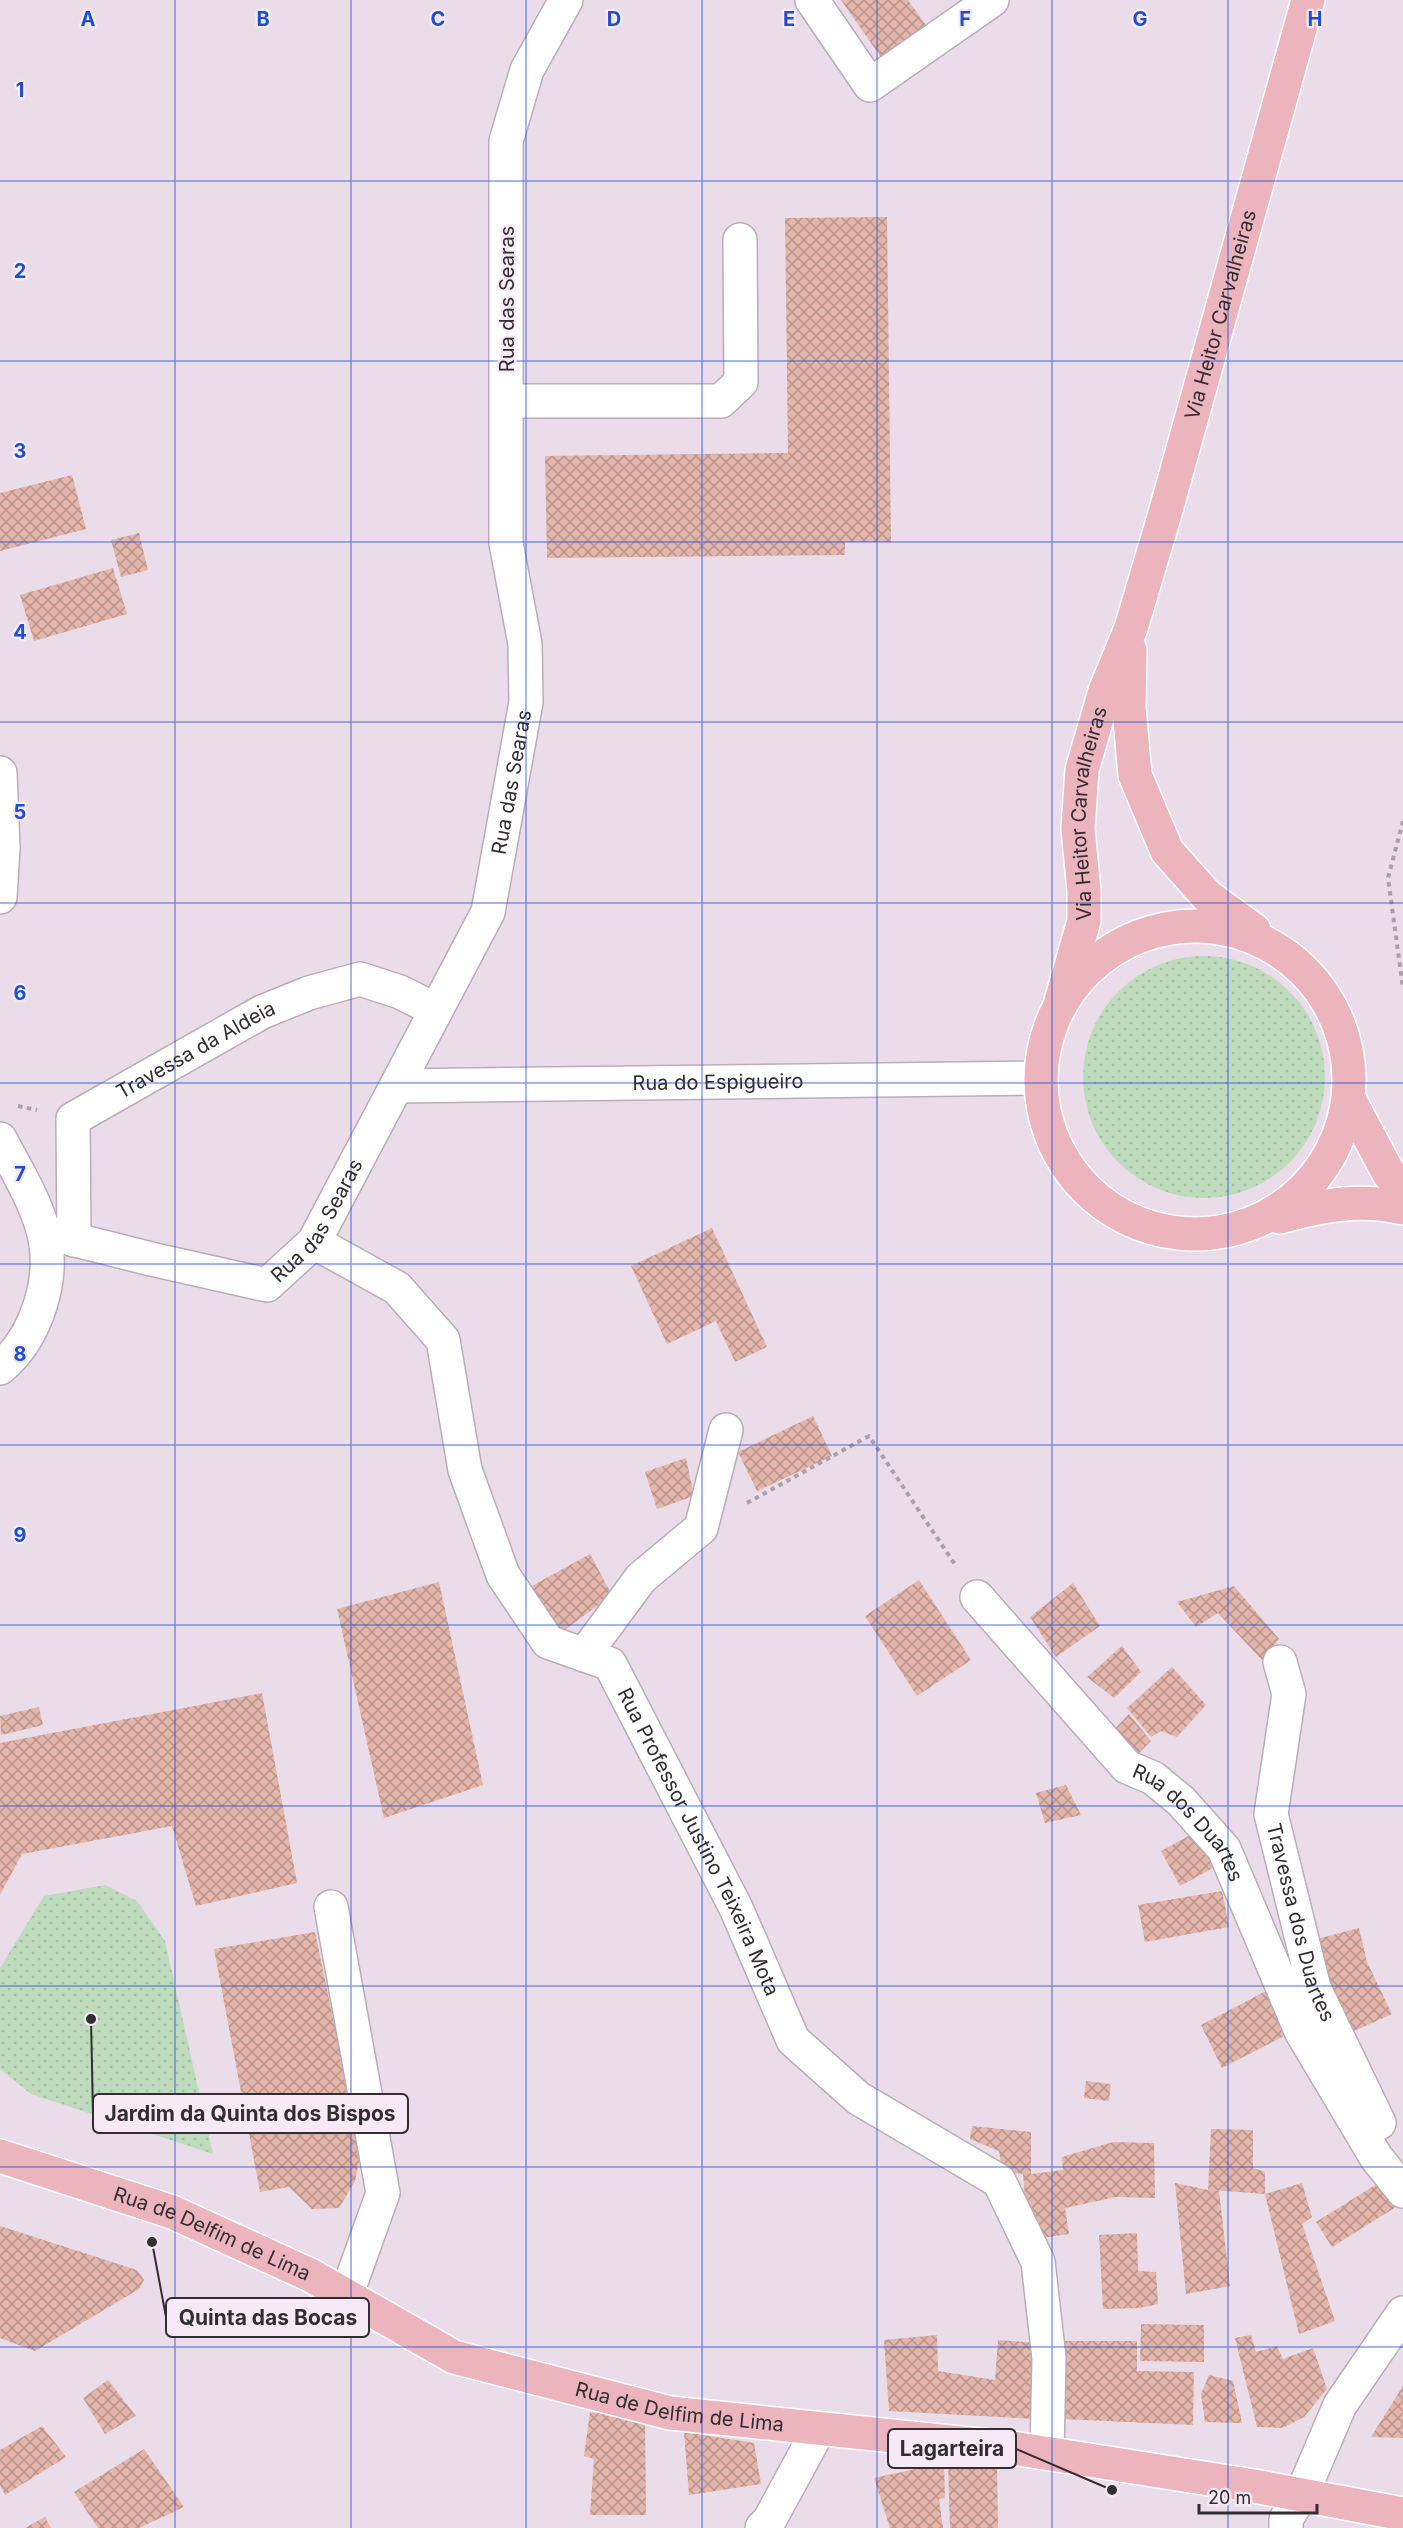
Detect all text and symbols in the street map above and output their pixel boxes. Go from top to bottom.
text: A [81,7,96,31]
text: B [256,7,270,31]
text: C [431,7,445,31]
text: D [607,7,621,31]
text: E [783,7,795,31]
text: F [959,7,971,31]
text: G [1132,7,1148,31]
text: H [1308,7,1322,31]
text: 1 [16,78,24,102]
street label: Via Heitor Carvalheiras [1180,207,1261,422]
street label: Rua das Searas [495,226,519,372]
text: 2 [14,259,26,283]
text: 3 [14,439,26,463]
text: 4 [13,620,27,644]
street label: Via Heitor Carvalheiras [1066,703,1112,921]
street label: Rua das Searas [487,708,536,856]
text: 5 [14,800,26,824]
text: 6 [14,981,27,1005]
street label: Travessa da Aldeia [112,996,279,1104]
street label: Rua do Espigueiro [632,1069,804,1095]
street label: Rua das Searas [266,1155,368,1287]
text: 7 [14,1162,26,1186]
text: 8 [13,1342,27,1366]
text: 9 [14,1523,27,1547]
street label: Rua Professor Justino Teixeira Mota [612,1684,784,1999]
street label: Rua dos Duartes [1129,1759,1248,1885]
street label: Travessa dos Duartes [1262,1821,1340,2025]
callout: Jardim da Quinta dos Bispos [93,2094,408,2133]
text: Jardim da Quinta dos Bispos [104,2101,396,2126]
street label: Rua de Delfim de Lima [110,2182,314,2286]
callout: Quinta das Bocas [166,2298,369,2337]
text: Quinta das Bocas [179,2305,357,2330]
street label: Rua de Delfim de Lima [573,2377,785,2437]
callout: Lagarteira [888,2429,1016,2468]
text: Lagarteira [900,2436,1004,2461]
scale bar [1199,2477,1318,2515]
text: 20 m [1208,2487,1251,2508]

